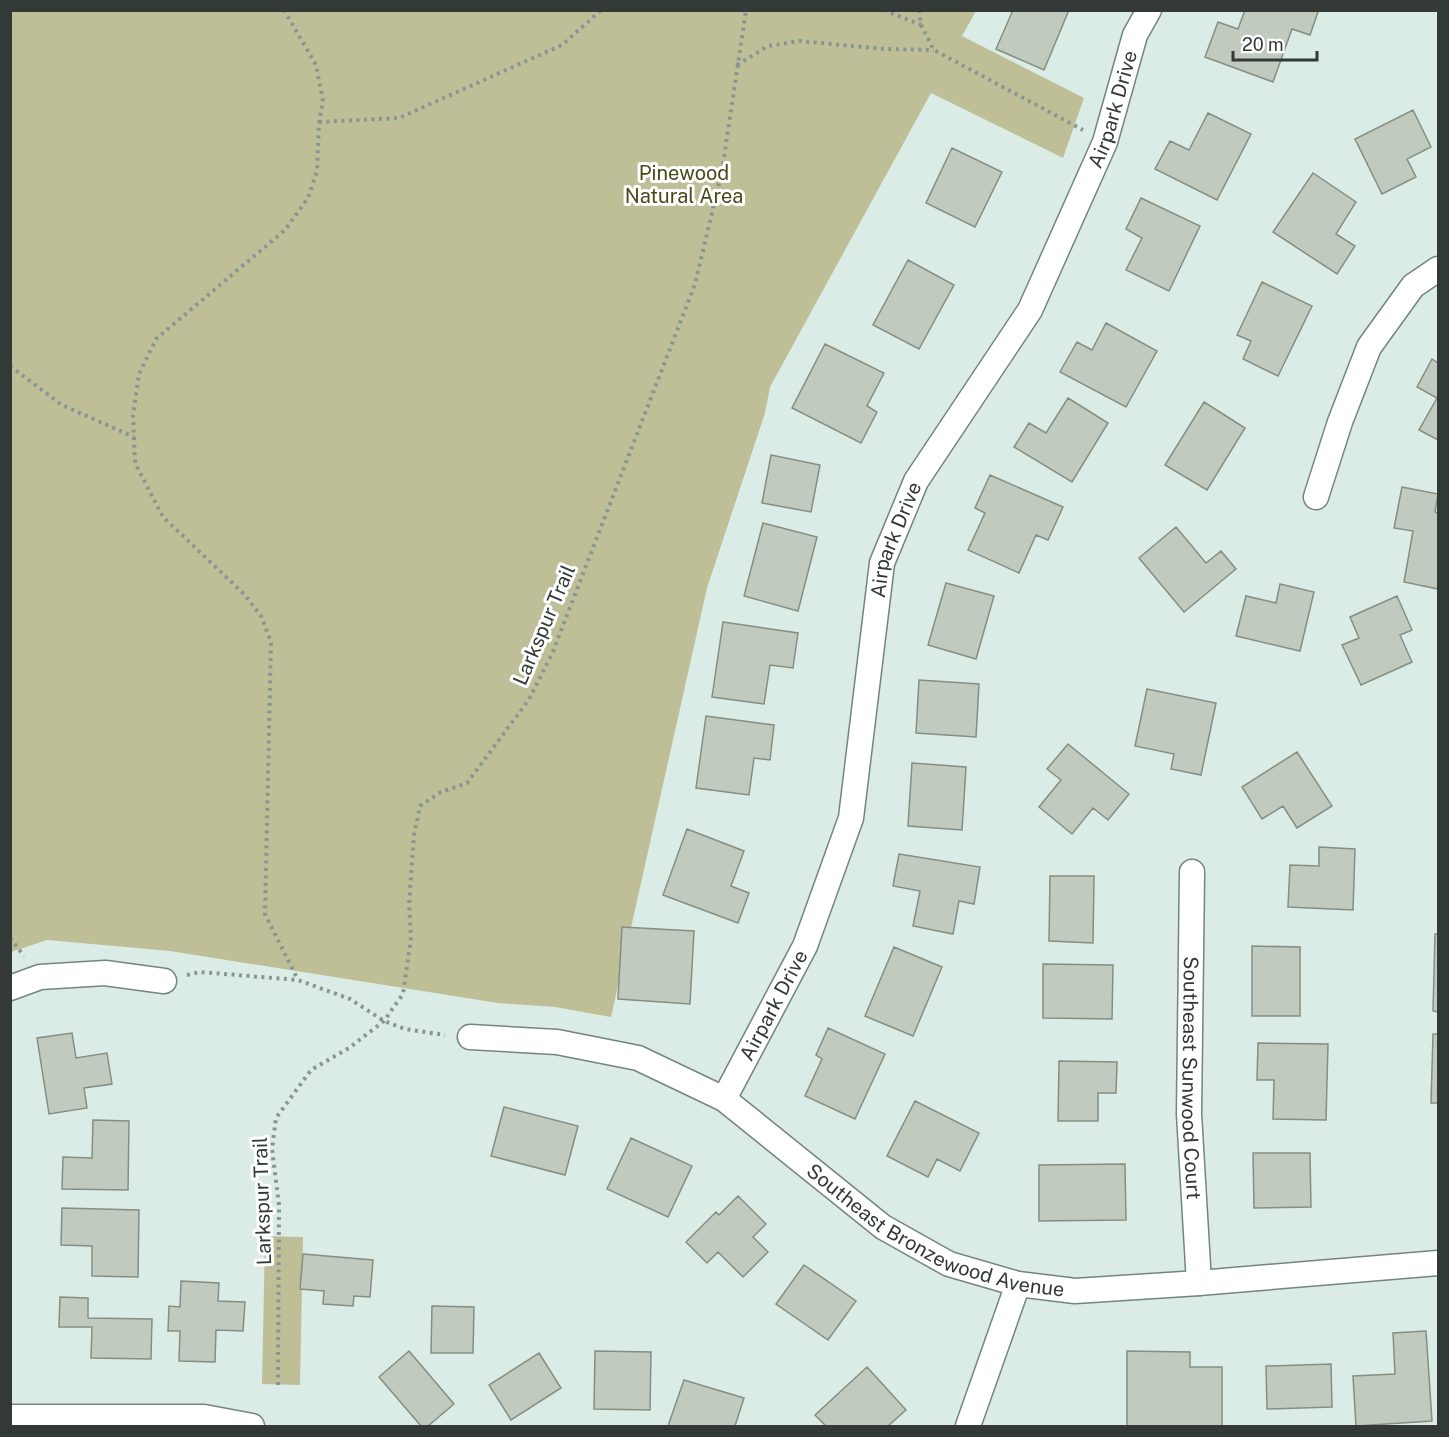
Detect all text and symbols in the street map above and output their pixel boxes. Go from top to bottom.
scale bar [1233,24,1317,62]
text: 20 m [1242,34,1284,55]
street label: Airpark Drive [1083,48,1142,172]
park label: Pinewood Natural Area [625,161,743,208]
street label: Airpark Drive [866,478,926,599]
street label: Larkspur Trail [508,561,580,689]
street label: Airpark Drive [734,946,813,1065]
street label: Southeast Sunwood Court [1177,956,1206,1200]
street label: Larkspur Trail [248,1136,276,1266]
street label: Southeast Bronzewood Avenue [802,1158,1066,1302]

